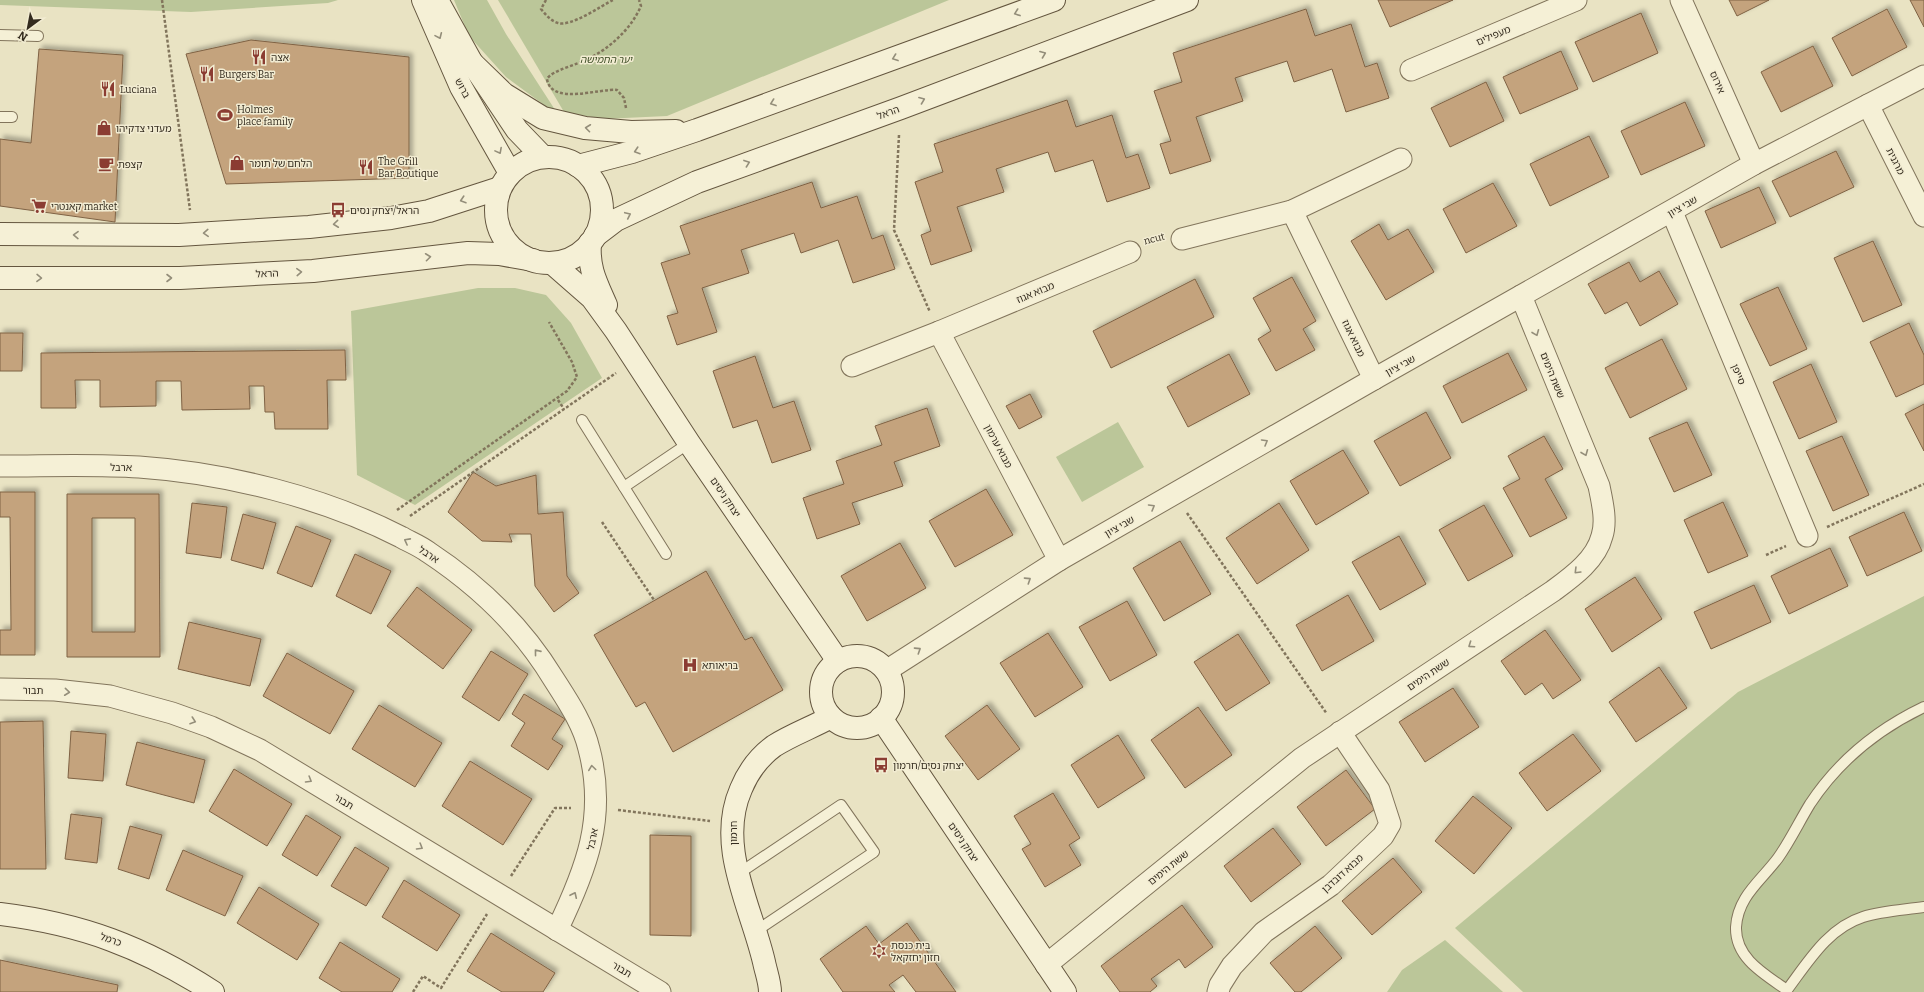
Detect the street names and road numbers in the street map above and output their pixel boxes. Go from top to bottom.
street label: מעפילים [1474,23,1513,49]
street label: אירוס [1707,69,1727,96]
street label: ברוש [452,76,472,101]
street label: הראל [875,103,901,123]
street label: מרגנית [1883,146,1907,177]
street label: שבי ציון [1665,194,1700,220]
street label: ncut [1143,231,1166,247]
street label: הראל [255,267,279,281]
street label: מבוא אגוז [1015,279,1057,306]
street label: מבוא אגוז [1339,318,1367,359]
street label: ששת הימים [1537,351,1567,400]
street label: שבי ציון [1383,353,1418,379]
street label: סייפן [1728,362,1748,387]
street label: מבוא ערמון [982,423,1015,471]
street label: ארבל [110,462,132,474]
street label: יצחק ניסים [707,475,743,520]
street label: שבי ציון [1102,514,1137,540]
street label: ארבל [416,544,441,566]
street label: ששת הימים [1405,656,1452,693]
street label: תבור [23,685,44,697]
street label: תבור [332,791,356,812]
street label: יצחק ניסים [945,820,981,865]
street label: חרמון [728,821,740,845]
street label: ארבל [585,827,601,851]
street label: ששת הימים [1146,848,1191,888]
street label: מבוא דובדבן [1319,852,1366,895]
street label: כרמל [98,931,123,949]
street label: תבור [610,959,634,980]

